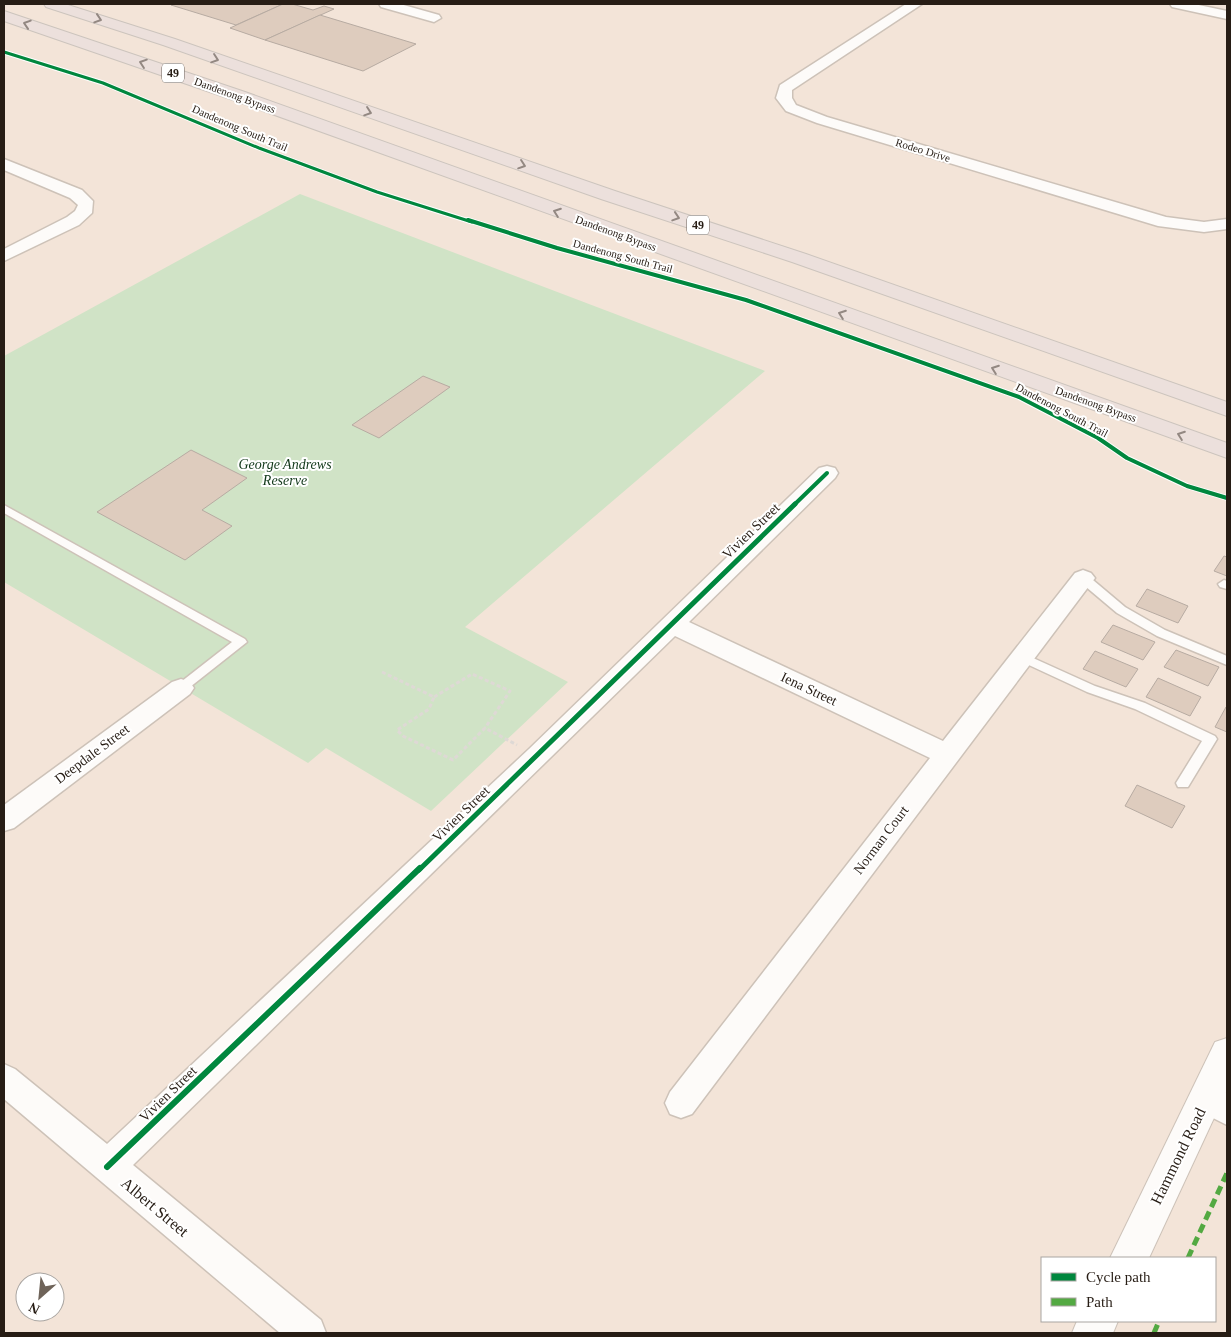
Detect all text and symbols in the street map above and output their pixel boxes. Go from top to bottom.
one-way arrow [93,13,101,23]
one-way arrow [23,20,32,30]
one-way arrow [210,53,219,63]
one-way arrow [139,59,148,69]
road number: 49 [162,64,184,82]
street label: Dandenong Bypass [193,75,277,115]
street label: Dandenong South Trail [190,102,290,154]
one-way arrow [364,106,372,116]
street label: Rodeo Drive [894,136,952,164]
one-way arrow [517,160,526,170]
one-way arrow [554,208,562,218]
one-way arrow [671,212,679,222]
street label: Dandenong Bypass [574,213,658,253]
road number: 49 [687,216,709,234]
street label: Dandenong South Trail [572,237,674,275]
one-way arrow [839,310,847,320]
one-way arrow [992,364,1000,374]
street label: Dandenong South Trail [1014,381,1110,439]
street label: Dandenong Bypass [1054,384,1138,424]
one-way arrow [1178,431,1186,441]
park label: George Andrews Reserve [238,457,332,488]
street label: Vivien Street [719,500,783,562]
street label: Iena Street [779,669,840,709]
street label: Deepdale Street [52,721,132,787]
street label: Vivien Street [429,783,493,845]
street label: Norman Court [851,803,912,877]
street label: Vivien Street [136,1063,200,1125]
street label: Hammond Road [1147,1105,1209,1207]
street label: Albert Street [118,1174,192,1240]
legend [1041,1257,1216,1322]
text: Cycle path [1086,1269,1151,1285]
north arrow [15,1272,65,1322]
text: Path [1086,1294,1113,1310]
text: N [26,1299,42,1317]

